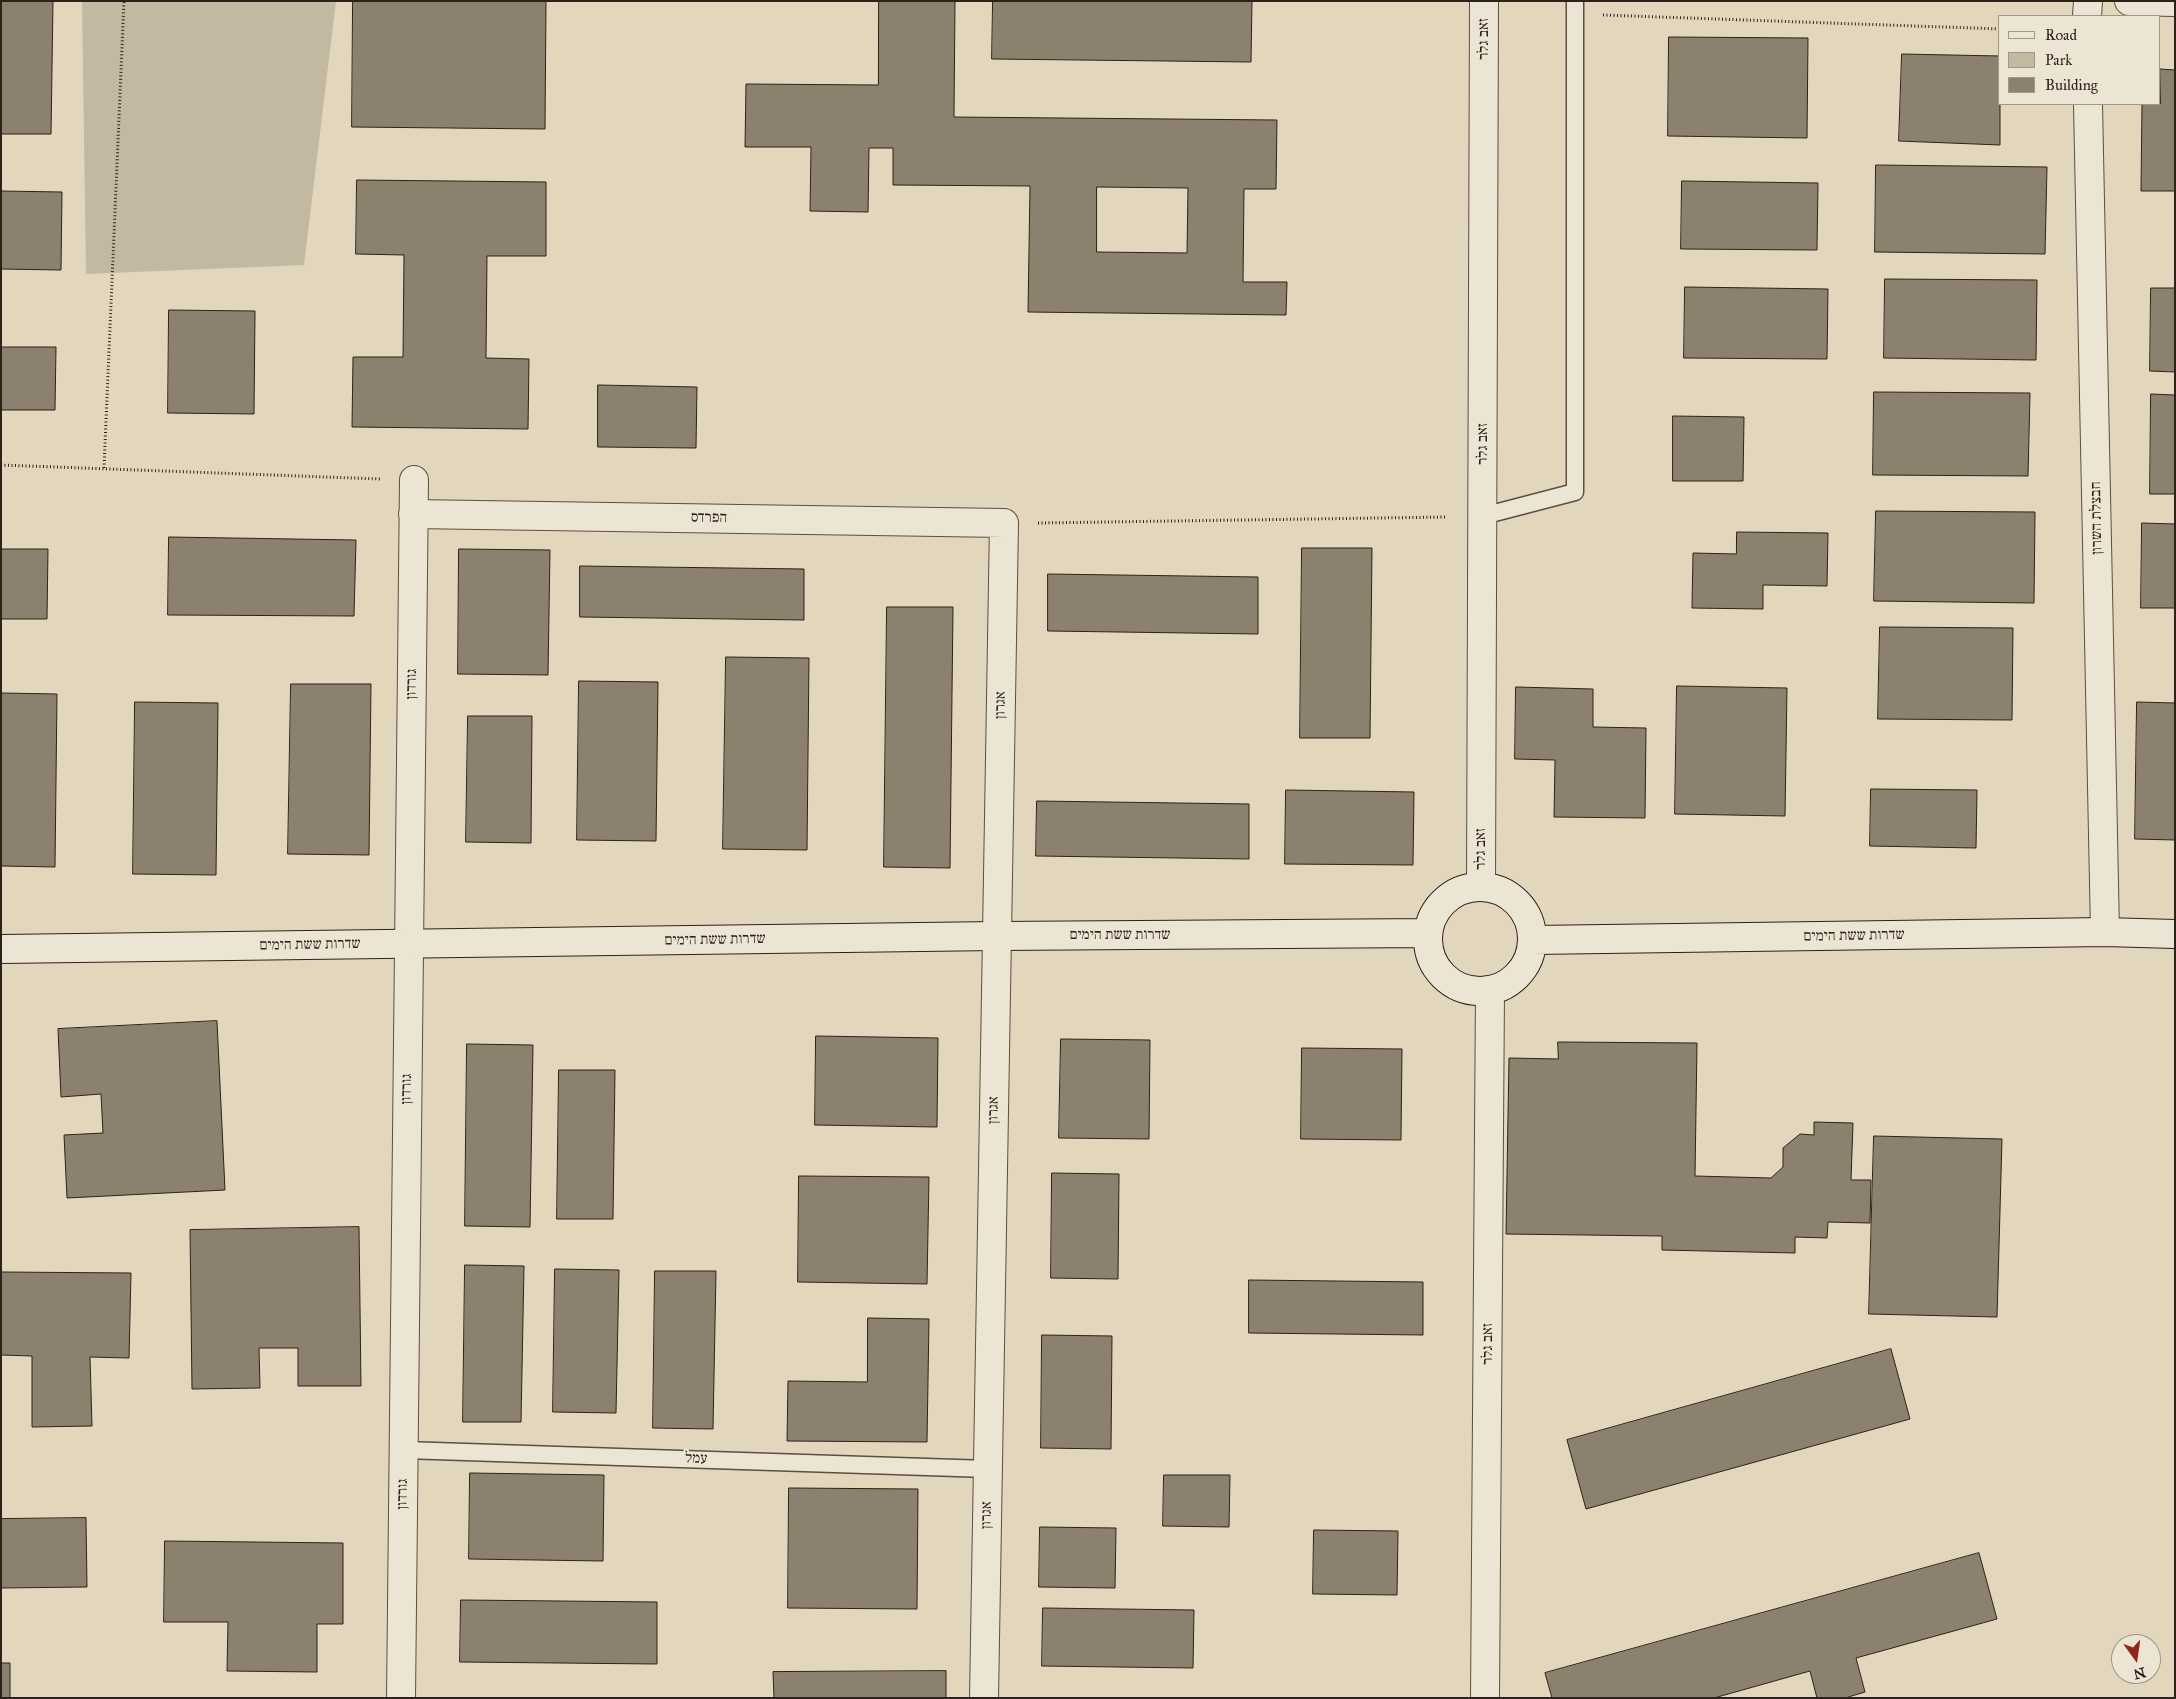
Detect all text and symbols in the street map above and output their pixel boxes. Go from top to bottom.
legend [1998,15,2161,105]
street label: זאב גלר [1475,18,1493,60]
text: Road [2045,26,2077,44]
text: Park [2045,51,2072,69]
text: Building [2045,76,2098,94]
street label: זאב גלר [1474,423,1492,465]
street label: חבצלת השרון [2087,481,2107,555]
street label: הפרדס [691,509,727,527]
street label: גורדון [403,668,421,700]
street label: אגרון [992,691,1010,719]
street label: זאב גלר [1472,828,1490,870]
street label: שדרות ששת הימים [1069,926,1171,944]
street label: שדרות ששת הימים [1803,926,1905,946]
street label: שדרות ששת הימים [664,930,766,950]
street label: שדרות ששת הימים [259,935,361,955]
street label: גורדון [398,1073,416,1105]
street label: אגרון [985,1096,1003,1124]
street label: זאב גלר [1479,1323,1497,1365]
street label: עמל [684,1450,708,1468]
street label: גורדון [394,1478,412,1510]
street label: אגרון [978,1501,996,1529]
north arrow [2111,1634,2161,1684]
text: N [2132,1663,2147,1683]

